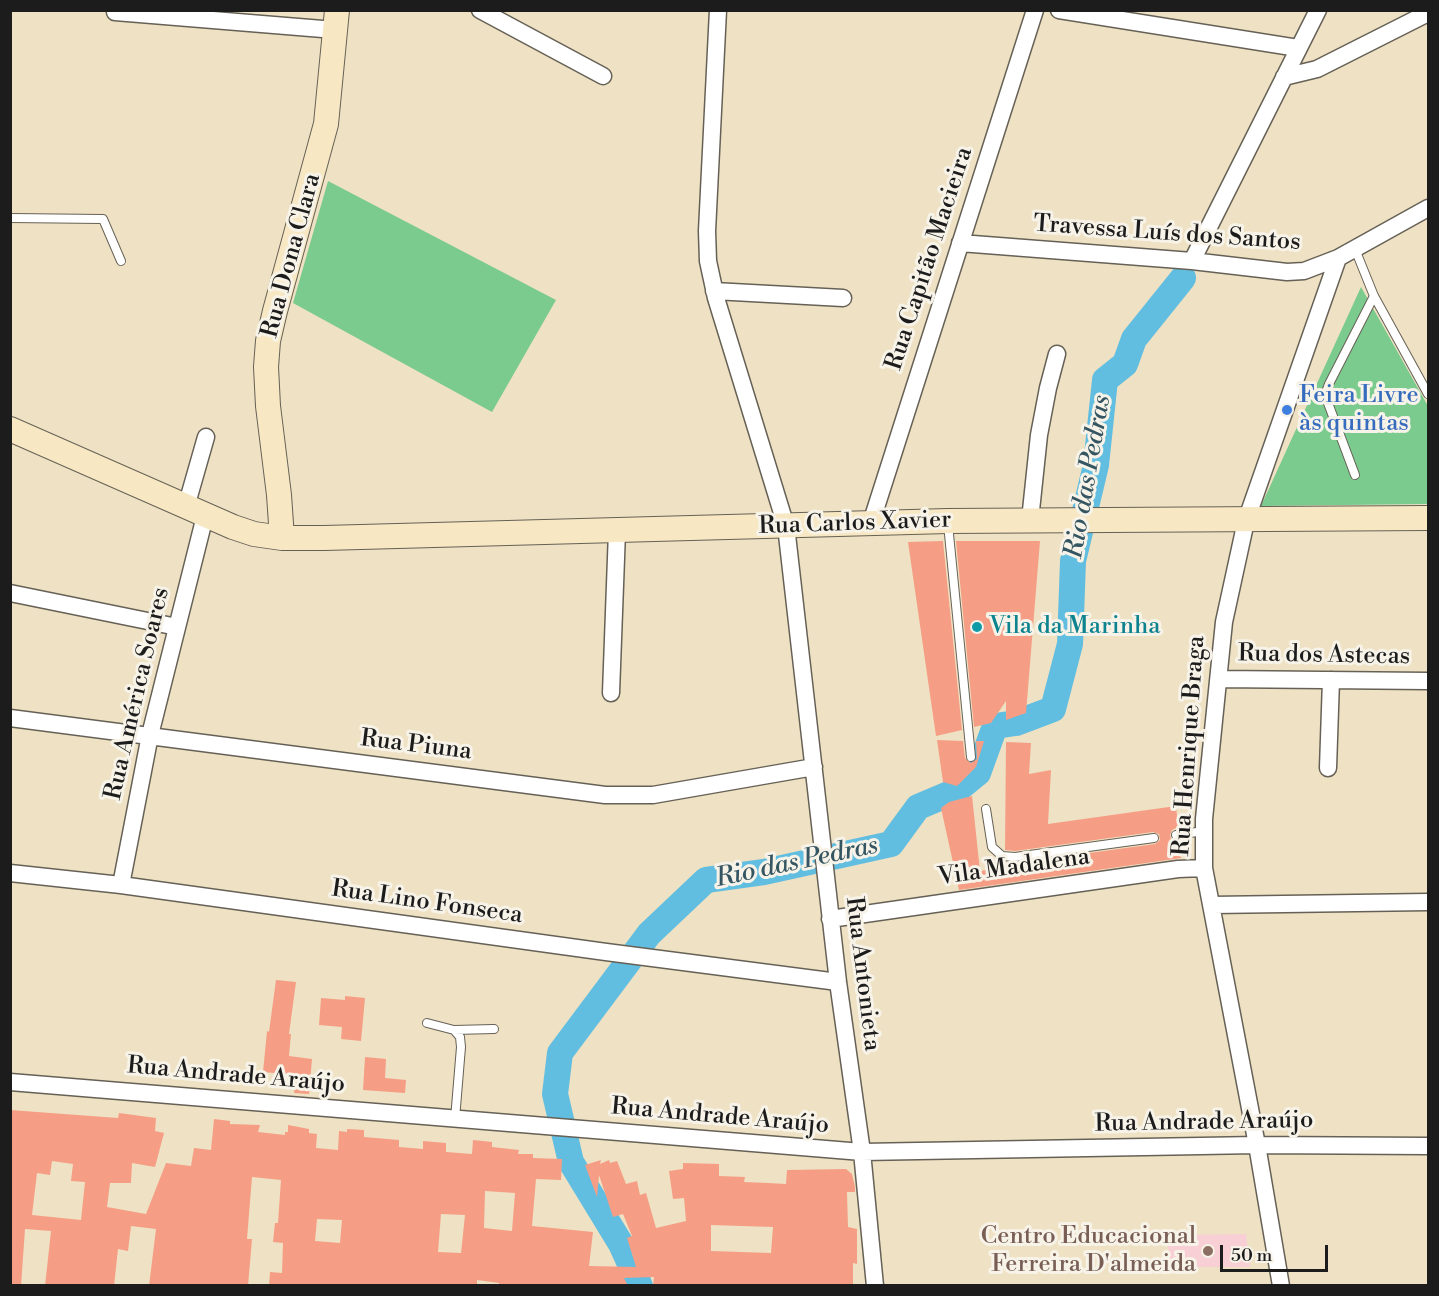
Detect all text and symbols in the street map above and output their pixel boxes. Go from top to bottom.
street label: Rua Capitão Macieira [880,144,980,374]
street label: Rua Dona Clara [256,171,328,341]
street label: Travessa Luís dos Santos [1032,210,1302,258]
place label: Feira Livre às quintas [1299,382,1419,438]
water label: Rio das Pedras [1059,393,1119,561]
marker: Feira Livre às quintas [1280,403,1294,417]
street label: Rua Carlos Xavier [758,506,952,542]
street label: Rua América Soares [100,585,176,803]
place label: Vila da Marinha [989,613,1161,641]
marker: Vila da Marinha [970,620,984,634]
street label: Rua Henrique Braga [1168,635,1212,857]
street label: Rua dos Astecas [1238,640,1410,672]
street label: Rua Piuna [359,725,473,767]
water label: Rio das Pedras [713,831,881,895]
street label: Vila Madalena [936,843,1092,893]
street label: Rua Lino Fonseca [330,875,524,931]
street label: Rua Antonieta [838,895,886,1053]
street label: Rua Andrade Araújo [126,1052,346,1100]
street label: Rua Andrade Araújo [610,1093,830,1141]
street label: Rua Andrade Araújo [1094,1107,1314,1139]
place label: Centro Educacional Ferreira D'almeida [981,1223,1196,1279]
scale bar [1223,1233,1331,1271]
marker: Centro Educacional Ferreira D'almeida [1201,1244,1215,1258]
text: 50 m [1231,1244,1272,1267]

